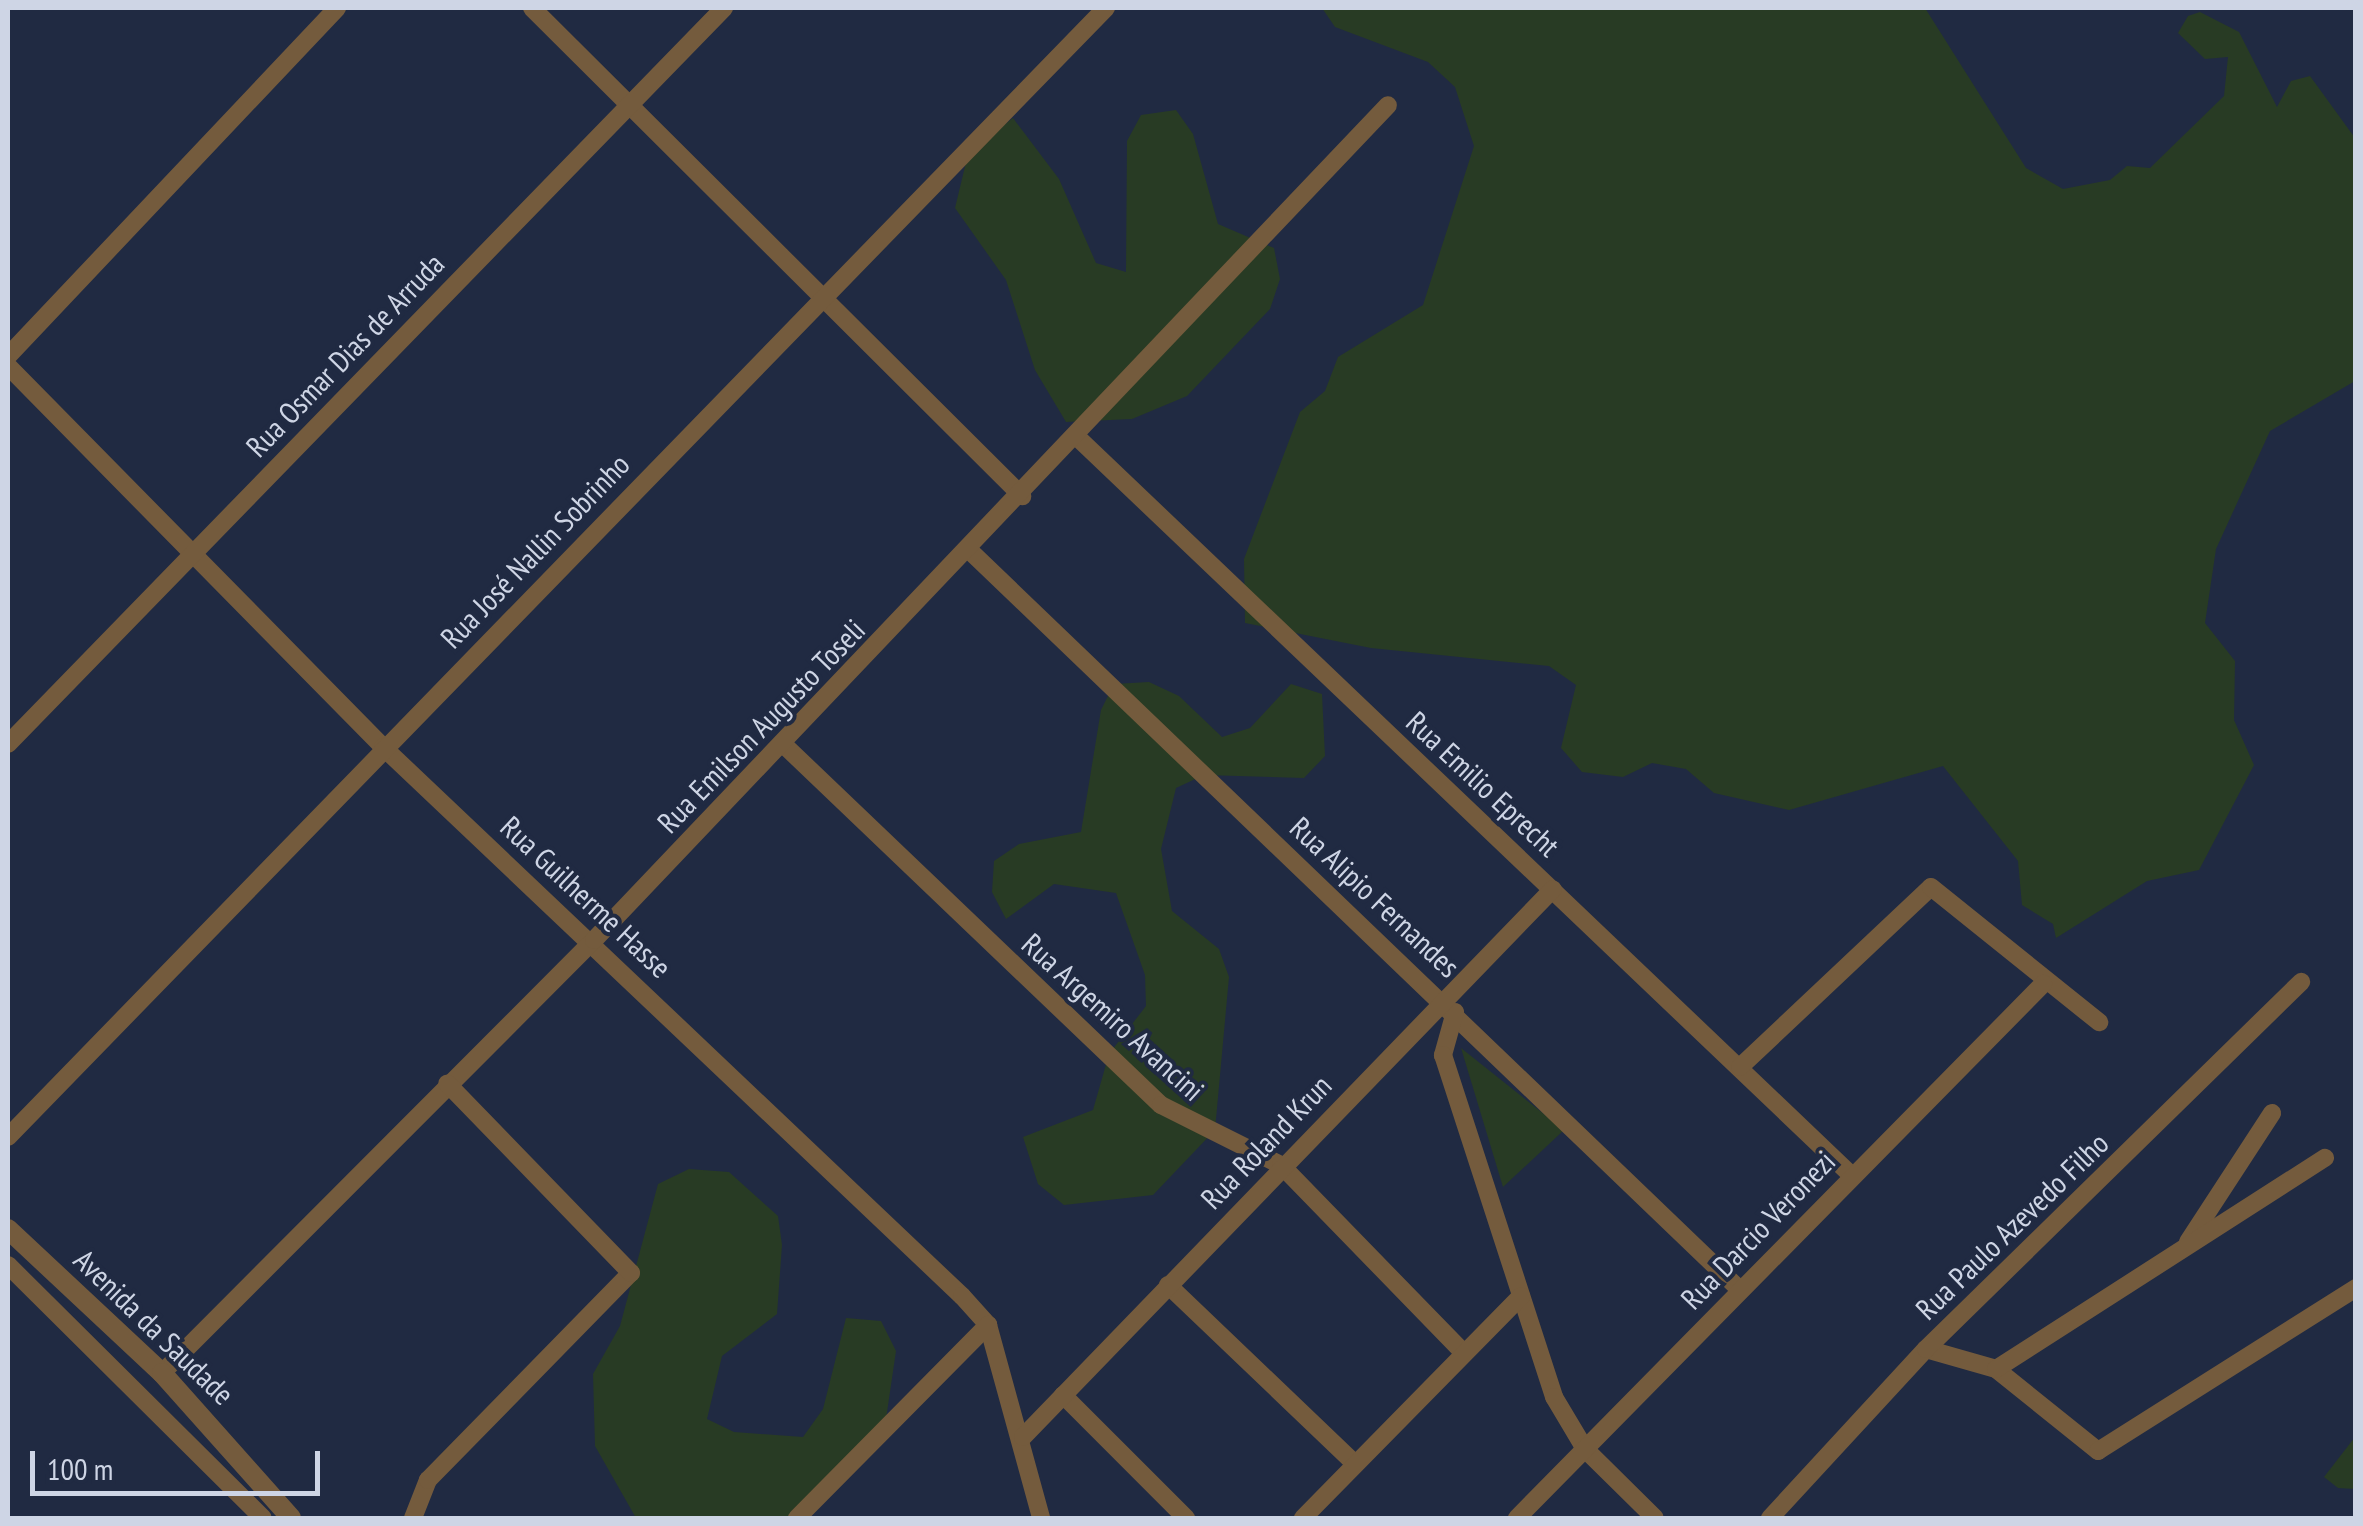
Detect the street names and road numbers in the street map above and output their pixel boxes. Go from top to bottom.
street label: Rua Osmar Dias de Arruda [238,246,452,464]
street label: Rua José Nallin Sobrinho [433,446,637,656]
street label: Rua Emilson Augusto Toseli [649,611,873,841]
street label: Rua Emilio Eprecht [1399,704,1567,864]
street label: Rua Guilherme Hasse [493,809,679,985]
street label: Rua Alipio Fernandes [1283,809,1467,985]
street label: Rua Argemiro Avancini [1014,925,1212,1109]
street label: Rua Roland Krun [1193,1068,1339,1216]
street label: Rua Paulo Azevedo Filho [1908,1125,2116,1327]
street label: Rua Darcio Veronezi [1673,1143,1843,1317]
street label: Avenida da Saudade [67,1242,241,1412]

